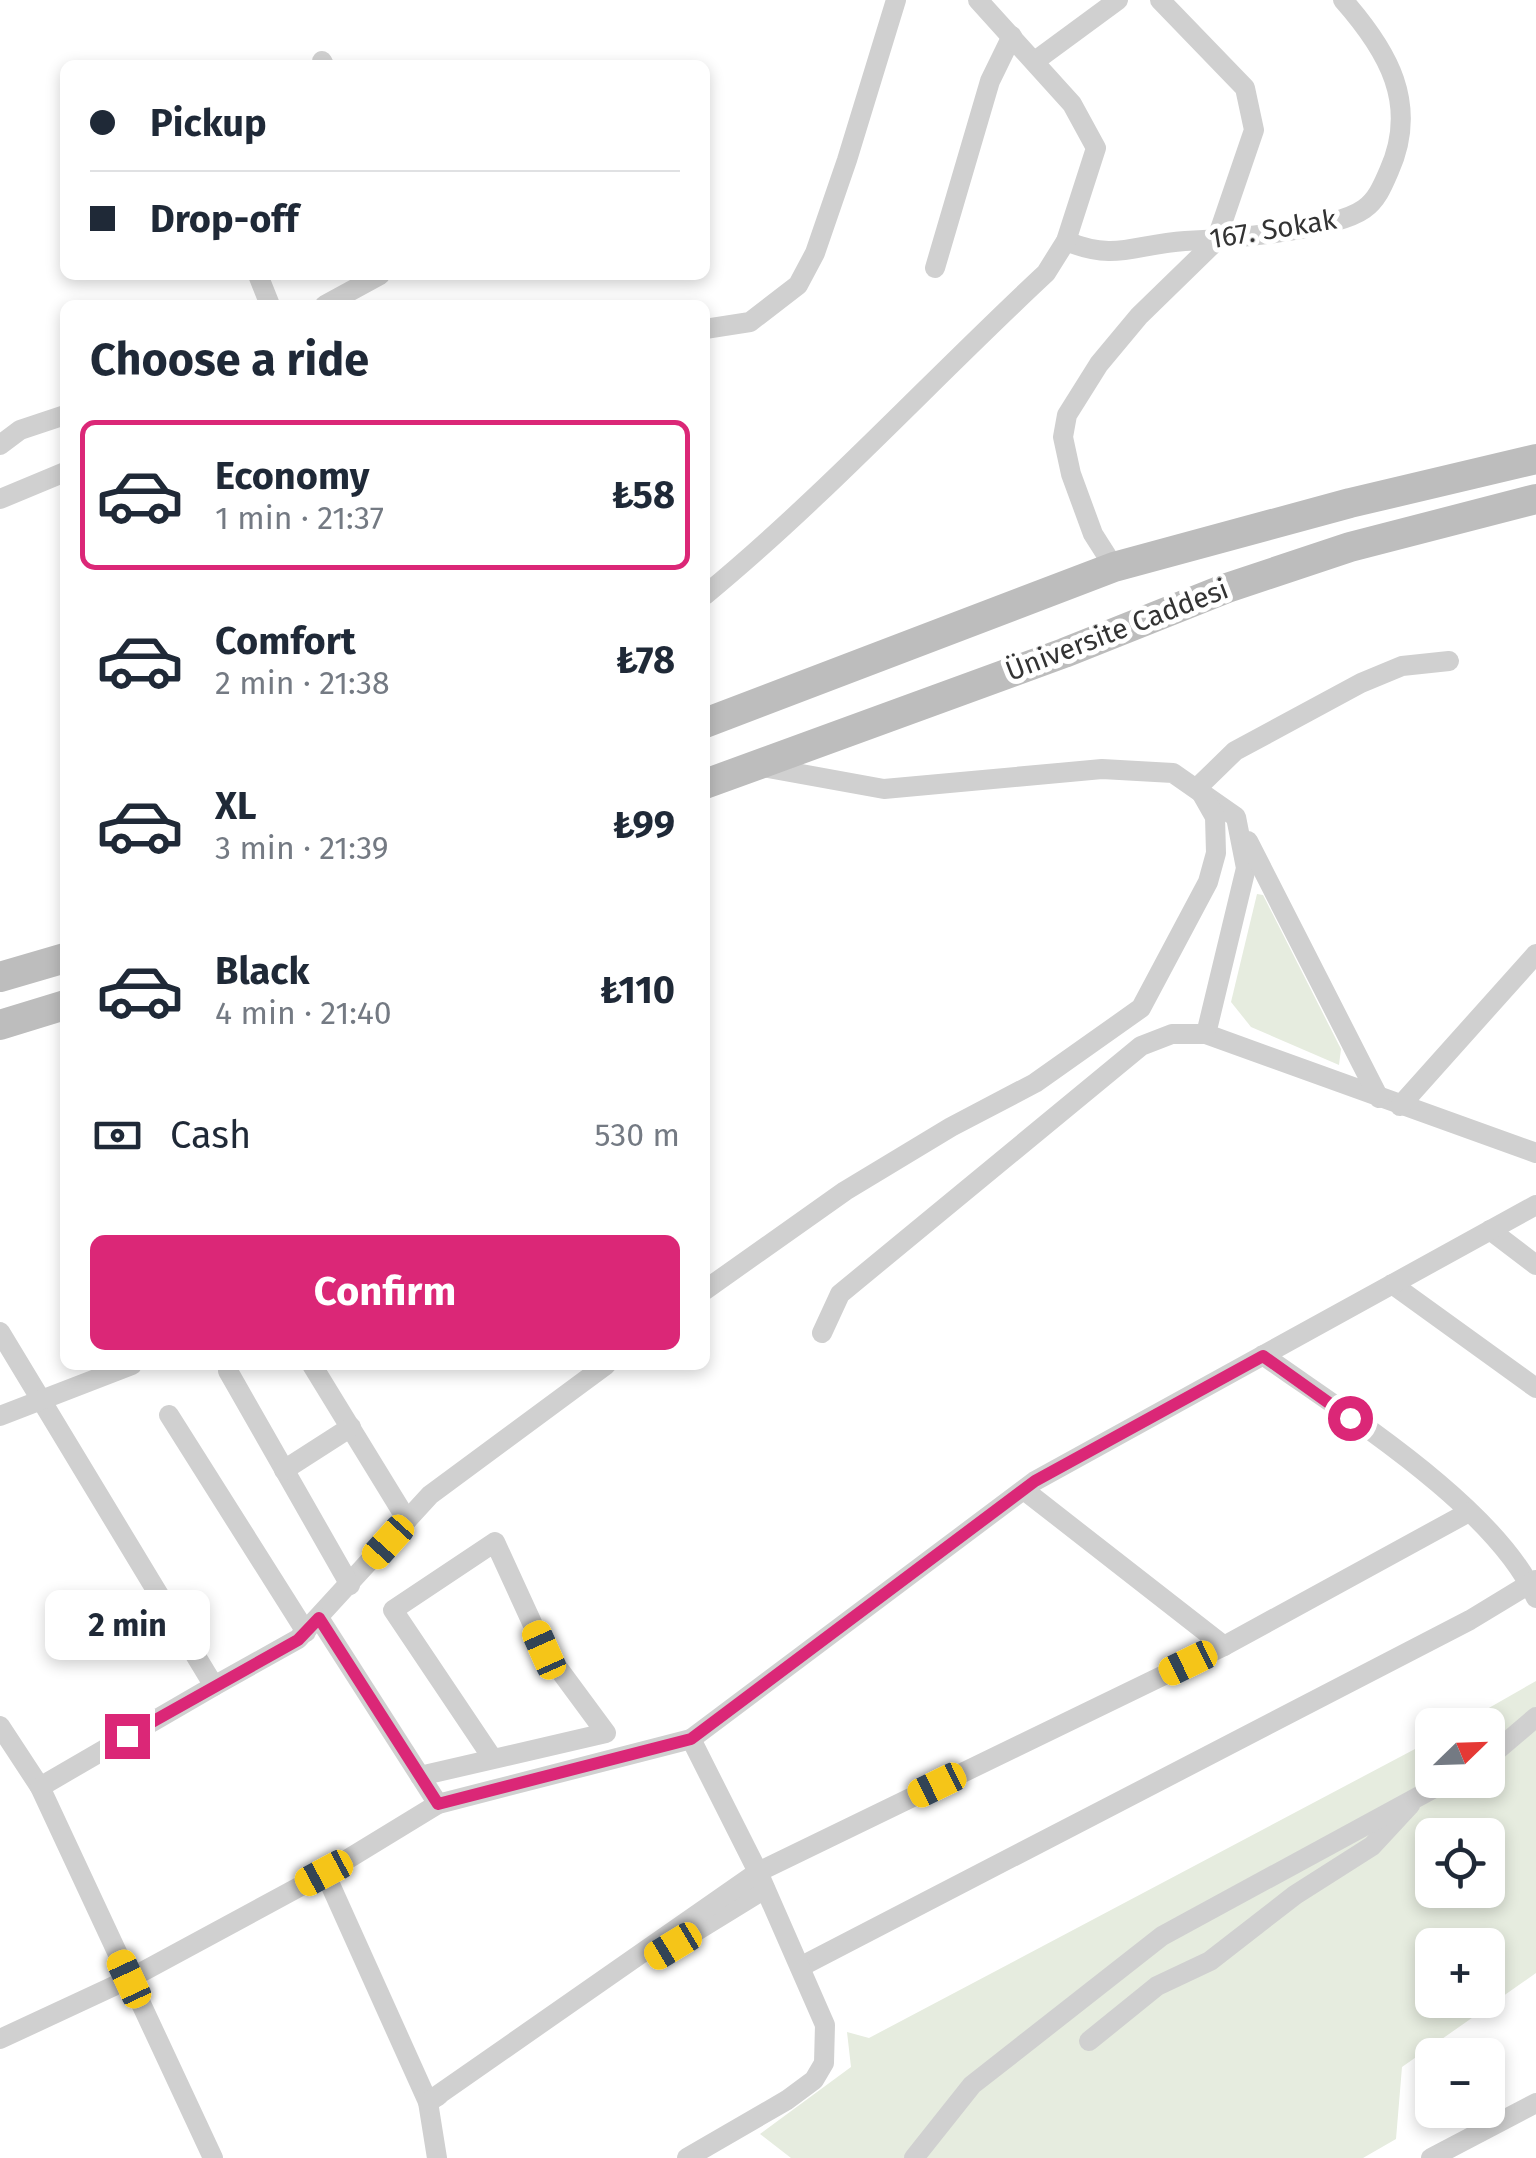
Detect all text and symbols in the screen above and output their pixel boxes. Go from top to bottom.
text: Pickup [150,100,267,146]
text: Drop-off [150,196,298,242]
street label: 167. Sokak [1207,203,1339,255]
text: Choose a ride [90,333,369,387]
icon: car [95,450,185,540]
text: Economy [215,453,370,499]
text: ₺58 [612,472,675,518]
text: 1 min · 21:37 [215,499,384,537]
street label: Üniversite Caddesi [1001,572,1233,688]
icon: car [95,615,185,705]
text: Comfort [215,618,356,664]
text: ₺78 [616,637,675,683]
text: 2 min · 21:38 [215,664,390,702]
icon: car [95,780,185,870]
text: XL [215,783,257,829]
text: ₺99 [613,802,675,848]
text: 3 min · 21:39 [215,829,389,867]
icon: car [95,945,185,1035]
text: Black [215,948,310,994]
text: ₺110 [600,967,675,1013]
text: 4 min · 21:40 [215,994,392,1032]
icon: cash [90,1108,145,1163]
text: Cash [170,1112,251,1158]
text: 530 m [594,1116,680,1154]
button: Confirm [90,1235,680,1350]
route start [1328,1396,1373,1441]
car [357,1510,419,1574]
callout: 2 min [44,1591,210,1661]
text: 2 min [88,1606,167,1644]
car [518,1616,570,1684]
car [1154,1636,1222,1690]
north arrow [1415,1708,1505,1798]
map controls [1415,1708,1505,2128]
route end [105,1714,150,1759]
car [903,1758,971,1812]
button: locate [1415,1818,1505,1908]
car [290,1846,358,1900]
car [640,1918,706,1974]
button: + [1415,1928,1505,2018]
car [103,1945,155,2013]
button: − [1415,2038,1505,2128]

